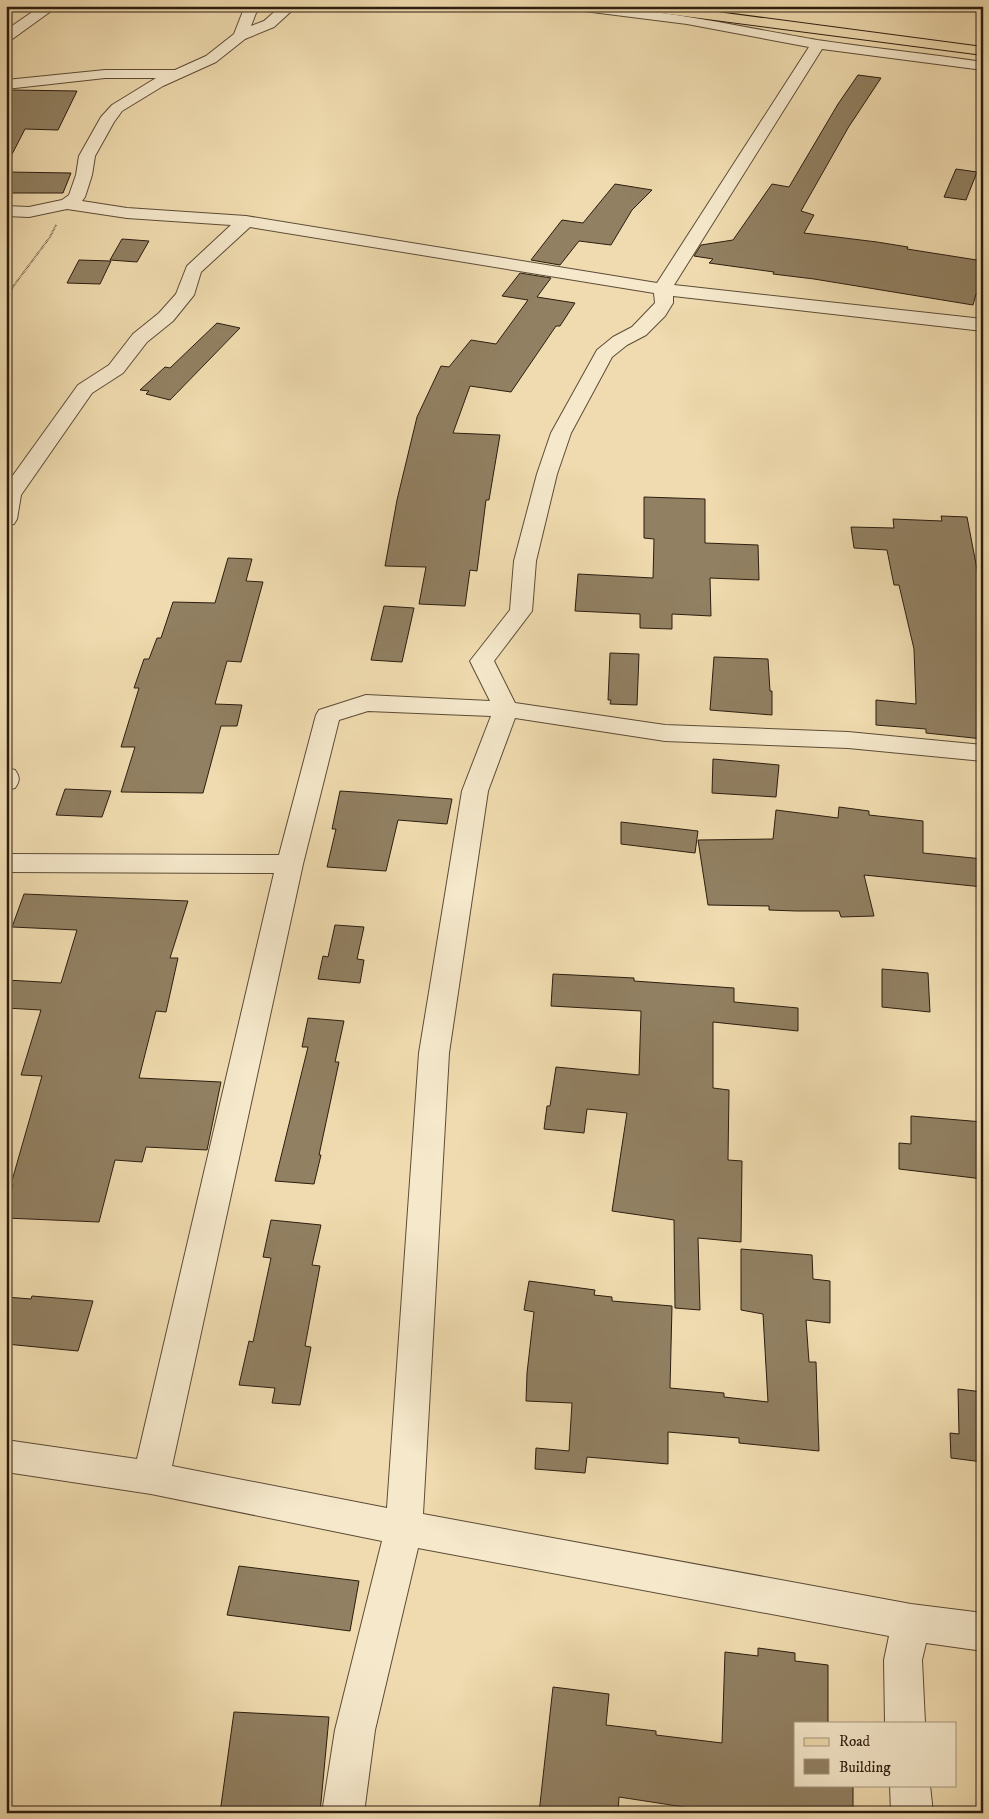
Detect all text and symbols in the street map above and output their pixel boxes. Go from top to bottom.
legend [794,1722,956,1786]
text: Road [839,1732,871,1751]
text: Building [839,1758,891,1777]

